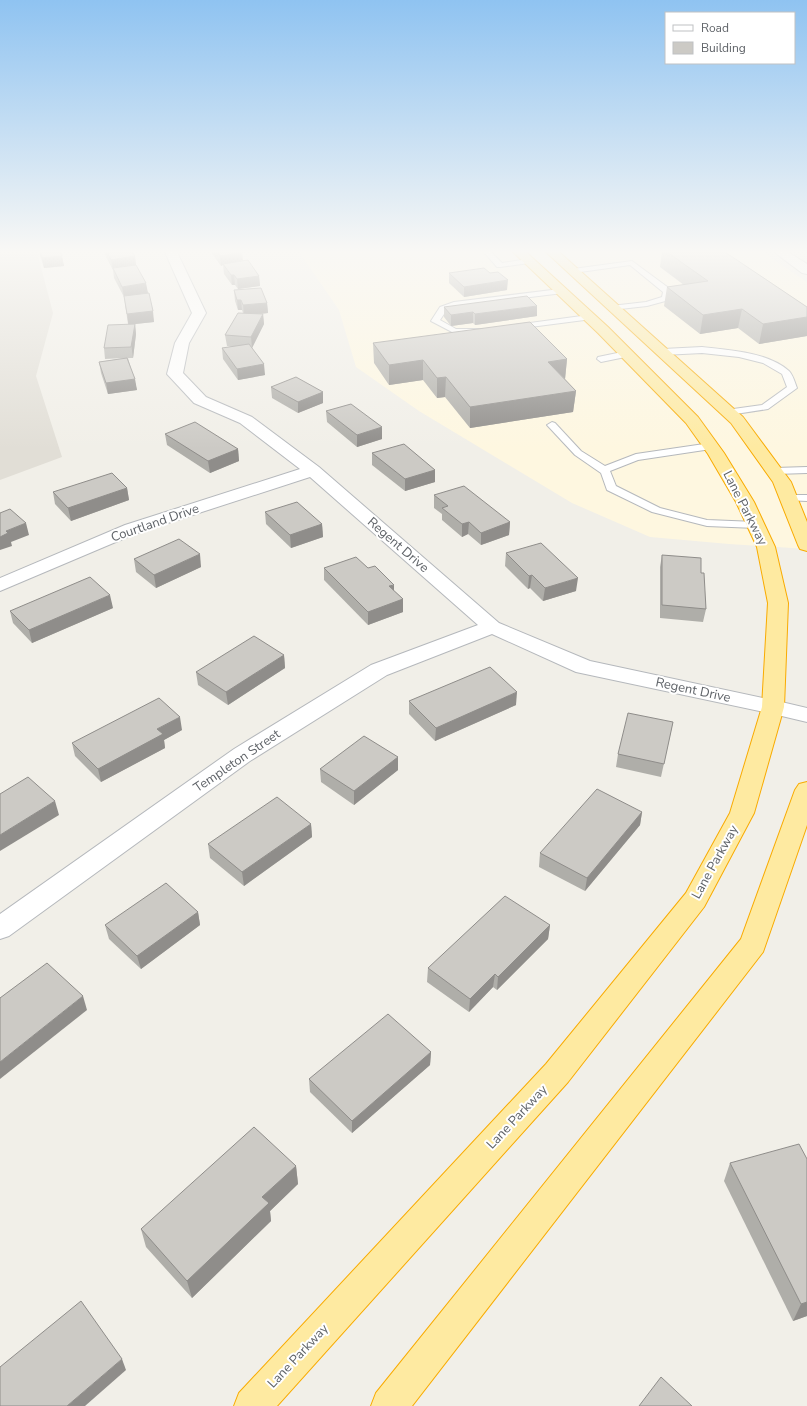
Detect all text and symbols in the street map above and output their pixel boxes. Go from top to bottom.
legend [665,12,795,64]
text: Road [701,20,729,36]
text: Building [701,40,746,56]
street label: Lane Parkway [718,468,772,549]
street label: Courtland Drive [108,499,202,547]
street label: Regent Drive [363,513,433,577]
street label: Regent Drive [654,673,732,707]
street label: Templeton Street [190,725,284,797]
street label: Lane Parkway [687,822,743,902]
street label: Lane Parkway [483,1081,552,1153]
street label: Lane Parkway [264,1320,333,1392]

